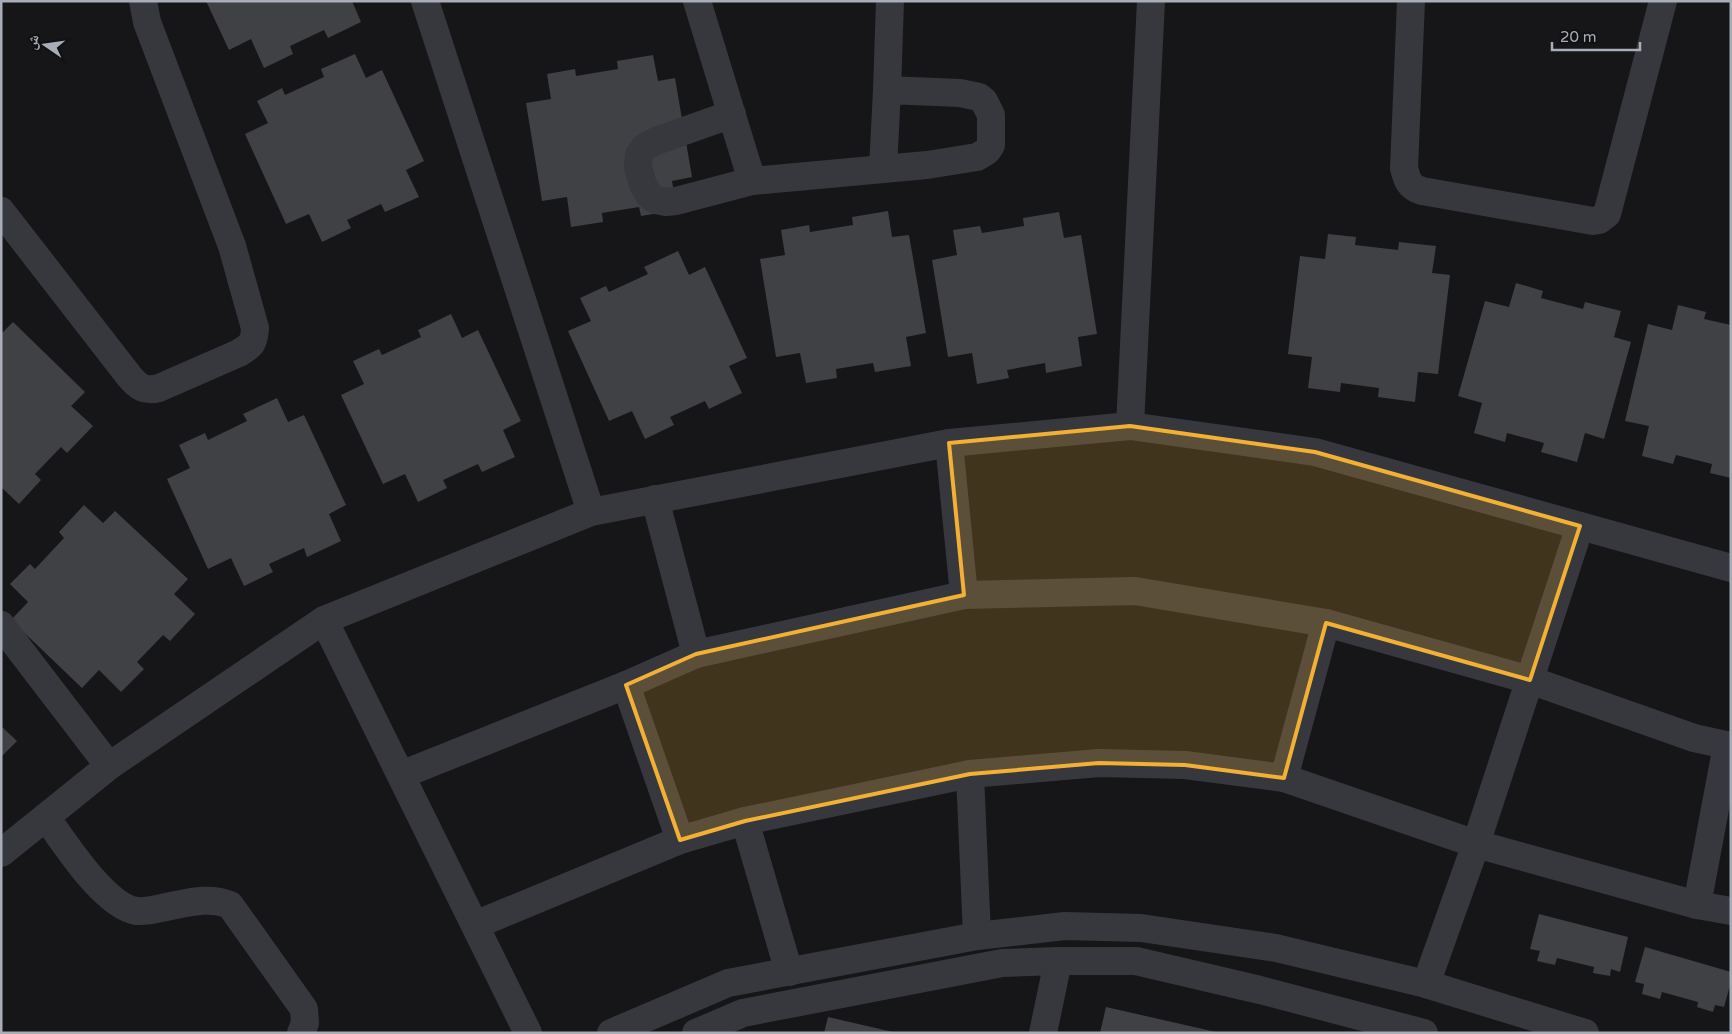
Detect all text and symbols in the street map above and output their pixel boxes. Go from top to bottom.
north arrow [20,20,70,70]
scale bar [1552,20,1640,52]
text: 20 m [1560,28,1597,46]
text: ش [23,33,43,51]

